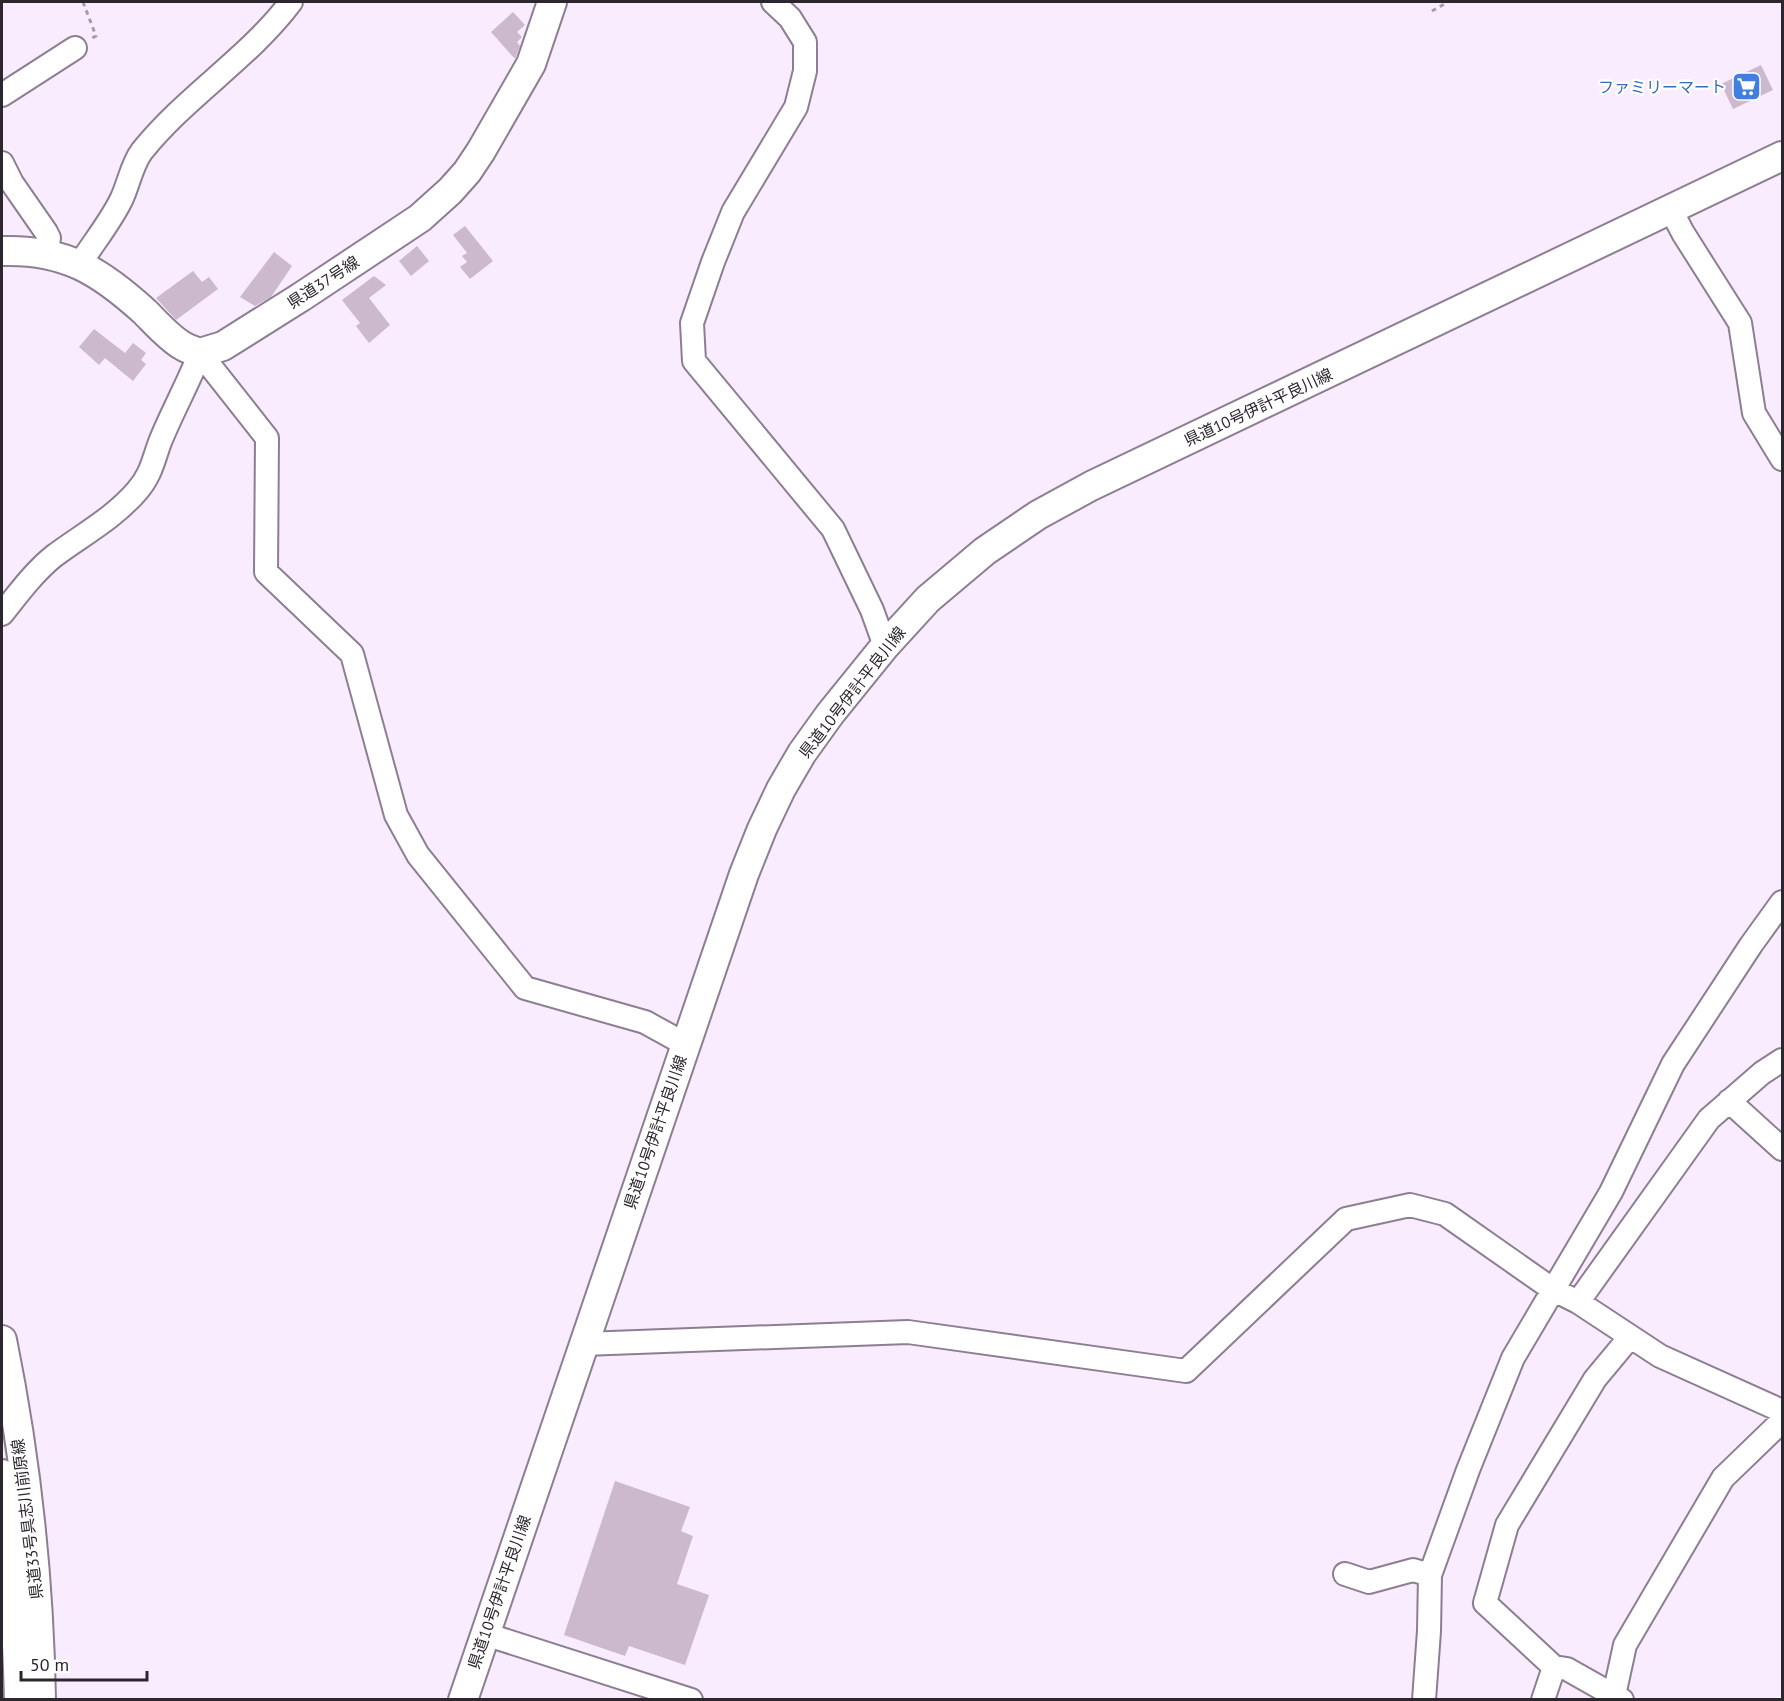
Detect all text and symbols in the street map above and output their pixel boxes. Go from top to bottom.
supermarket icon: ファミリーマート [1731,71,1763,103]
place label: ファミリーマート [1598,77,1726,97]
street label: 県道37号線 [283,251,363,313]
street label: 県道10号伊計平良川線 [1181,364,1335,450]
street label: 県道10号伊計平良川線 [794,622,910,762]
street label: 県道10号伊計平良川線 [619,1052,691,1212]
street label: 県道33号具志川前原線 [7,1438,47,1600]
street label: 県道10号伊計平良川線 [463,1512,535,1672]
scale bar [21,1644,147,1682]
text: 50 m [30,1653,69,1676]

